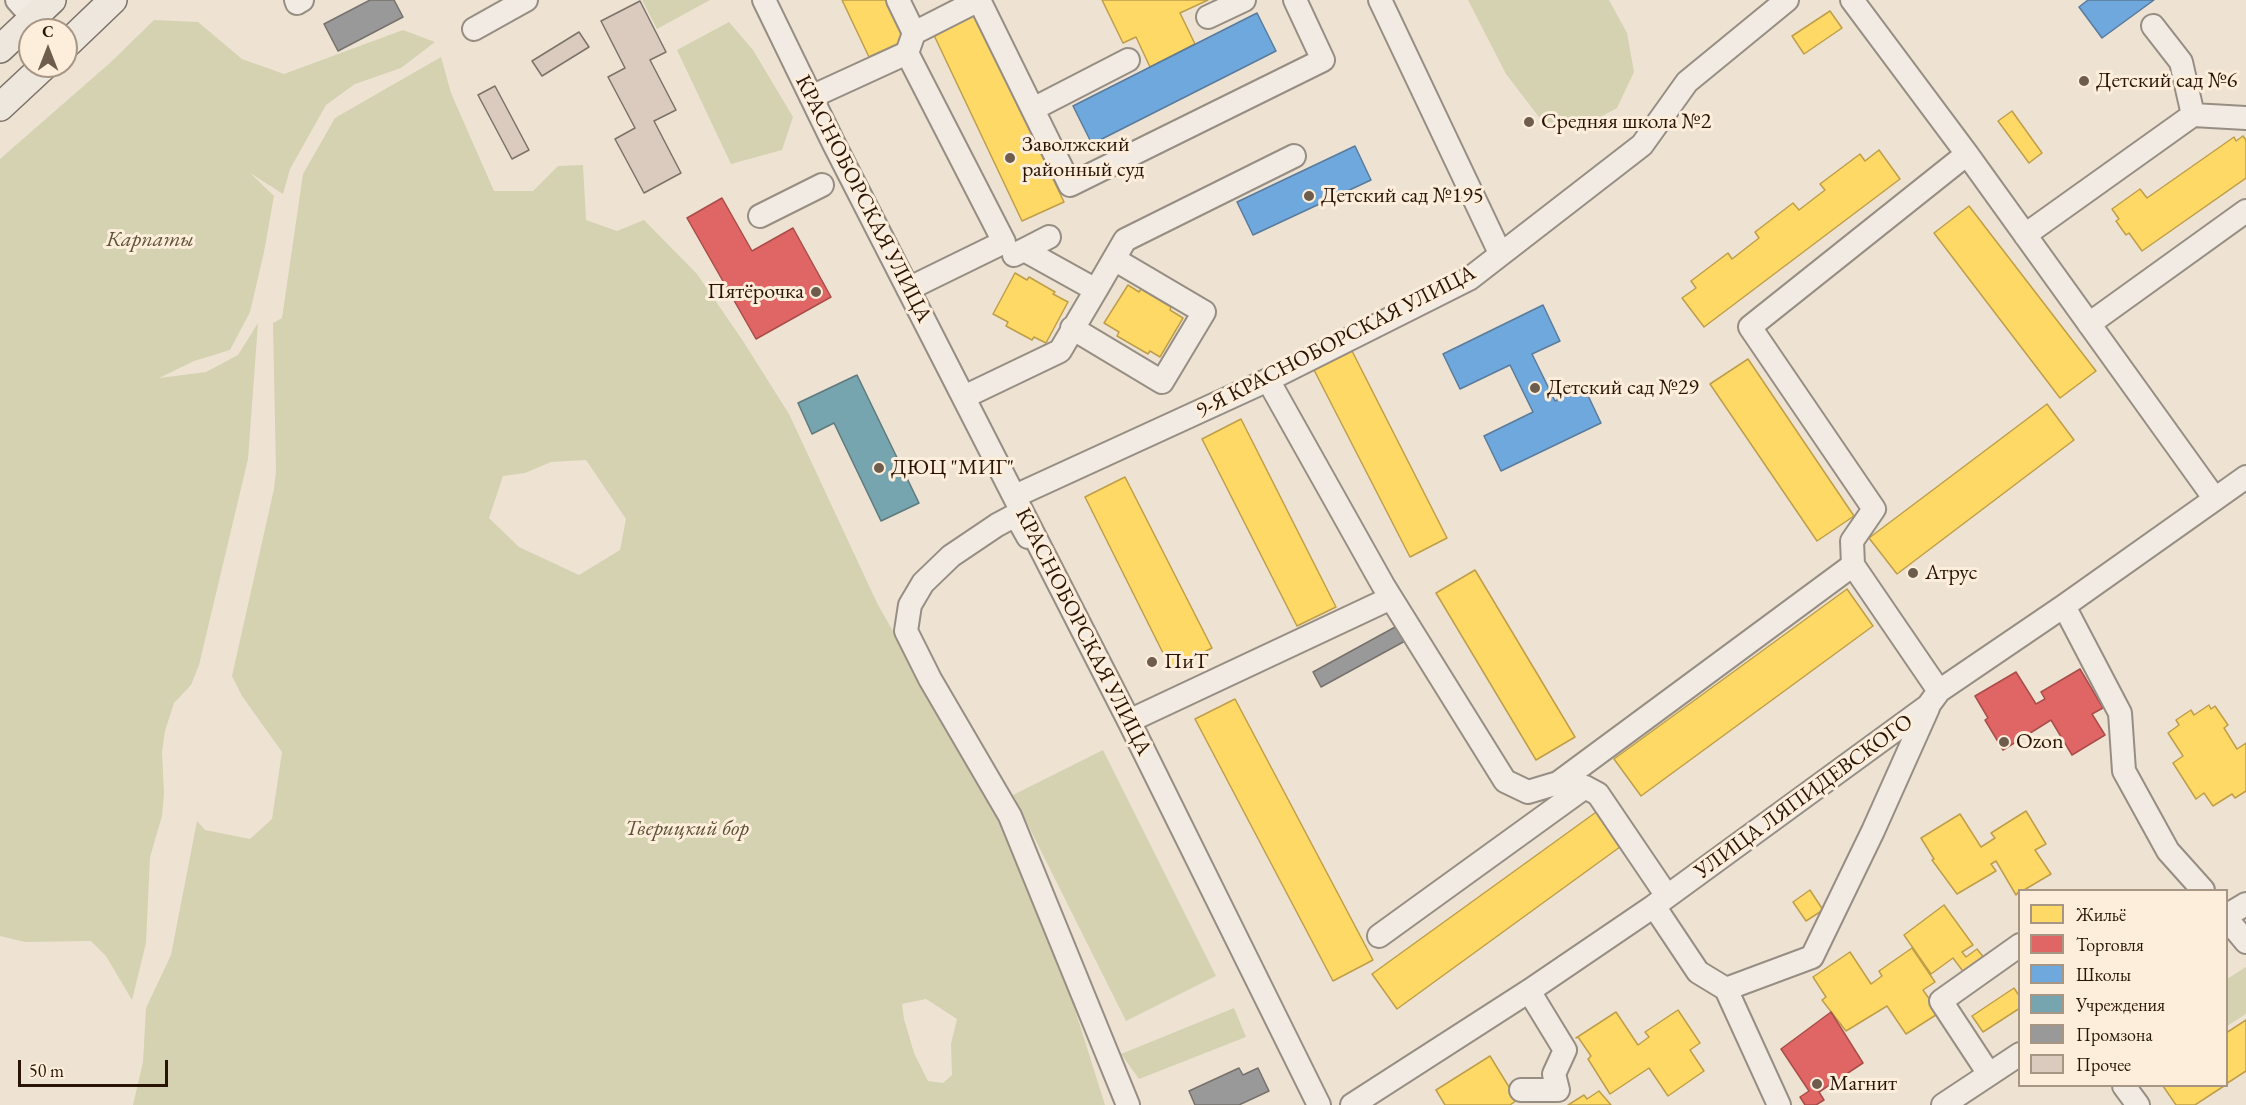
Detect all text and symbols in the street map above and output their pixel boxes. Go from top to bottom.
north arrow [18,18,78,78]
text: С [42,21,54,42]
place label: Детский сад №6 [2096,68,2237,94]
street label: КРАСНОБОРСКАЯ УЛИЦА [789,71,937,327]
marker: Детский сад №6 [2077,74,2091,88]
place label: Средняя школа №2 [1541,109,1711,135]
marker: Средняя школа №2 [1522,115,1536,129]
place label: Заволжский районный суд [1022,132,1144,184]
marker: Заволжский районный суд [1003,151,1017,165]
place label: Детский сад №195 [1321,183,1483,209]
marker: Детский сад №195 [1302,189,1316,203]
park label: Карпаты [106,227,194,253]
street label: 9-Я КРАСНОБОРСКАЯ УЛИЦА [1192,260,1480,424]
place label: Пятёрочка [707,279,804,305]
marker: Пятёрочка [809,285,823,299]
place label: Детский сад №29 [1547,375,1699,401]
marker: Детский сад №29 [1528,381,1542,395]
place label: ДЮЦ "МИГ" [891,455,1014,481]
marker: ДЮЦ "МИГ" [872,461,886,475]
street label: КРАСНОБОРСКАЯ УЛИЦА [1009,504,1157,760]
place label: Атрус [1925,560,1977,586]
marker: Атрус [1906,566,1920,580]
place label: ПиТ [1164,649,1209,675]
marker: ПиТ [1145,655,1159,669]
street label: УЛИЦА ЛЯПИДЕВСКОГО [1690,709,1918,885]
place label: Ozon [2016,729,2064,755]
marker: Ozon [1997,735,2011,749]
park label: Тверицкий бор [625,816,749,842]
legend [2018,889,2228,1087]
text: Жильё [2076,903,2126,926]
text: Торговля [2076,933,2144,956]
text: Школы [2076,963,2131,986]
text: Учреждения [2076,993,2165,1016]
text: Промзона [2076,1023,2153,1046]
scale bar [21,1048,171,1086]
text: Прочее [2076,1053,2131,1076]
text: 50 m [29,1059,64,1082]
place label: Магнит [1829,1071,1897,1097]
marker: Магнит [1810,1077,1824,1091]

